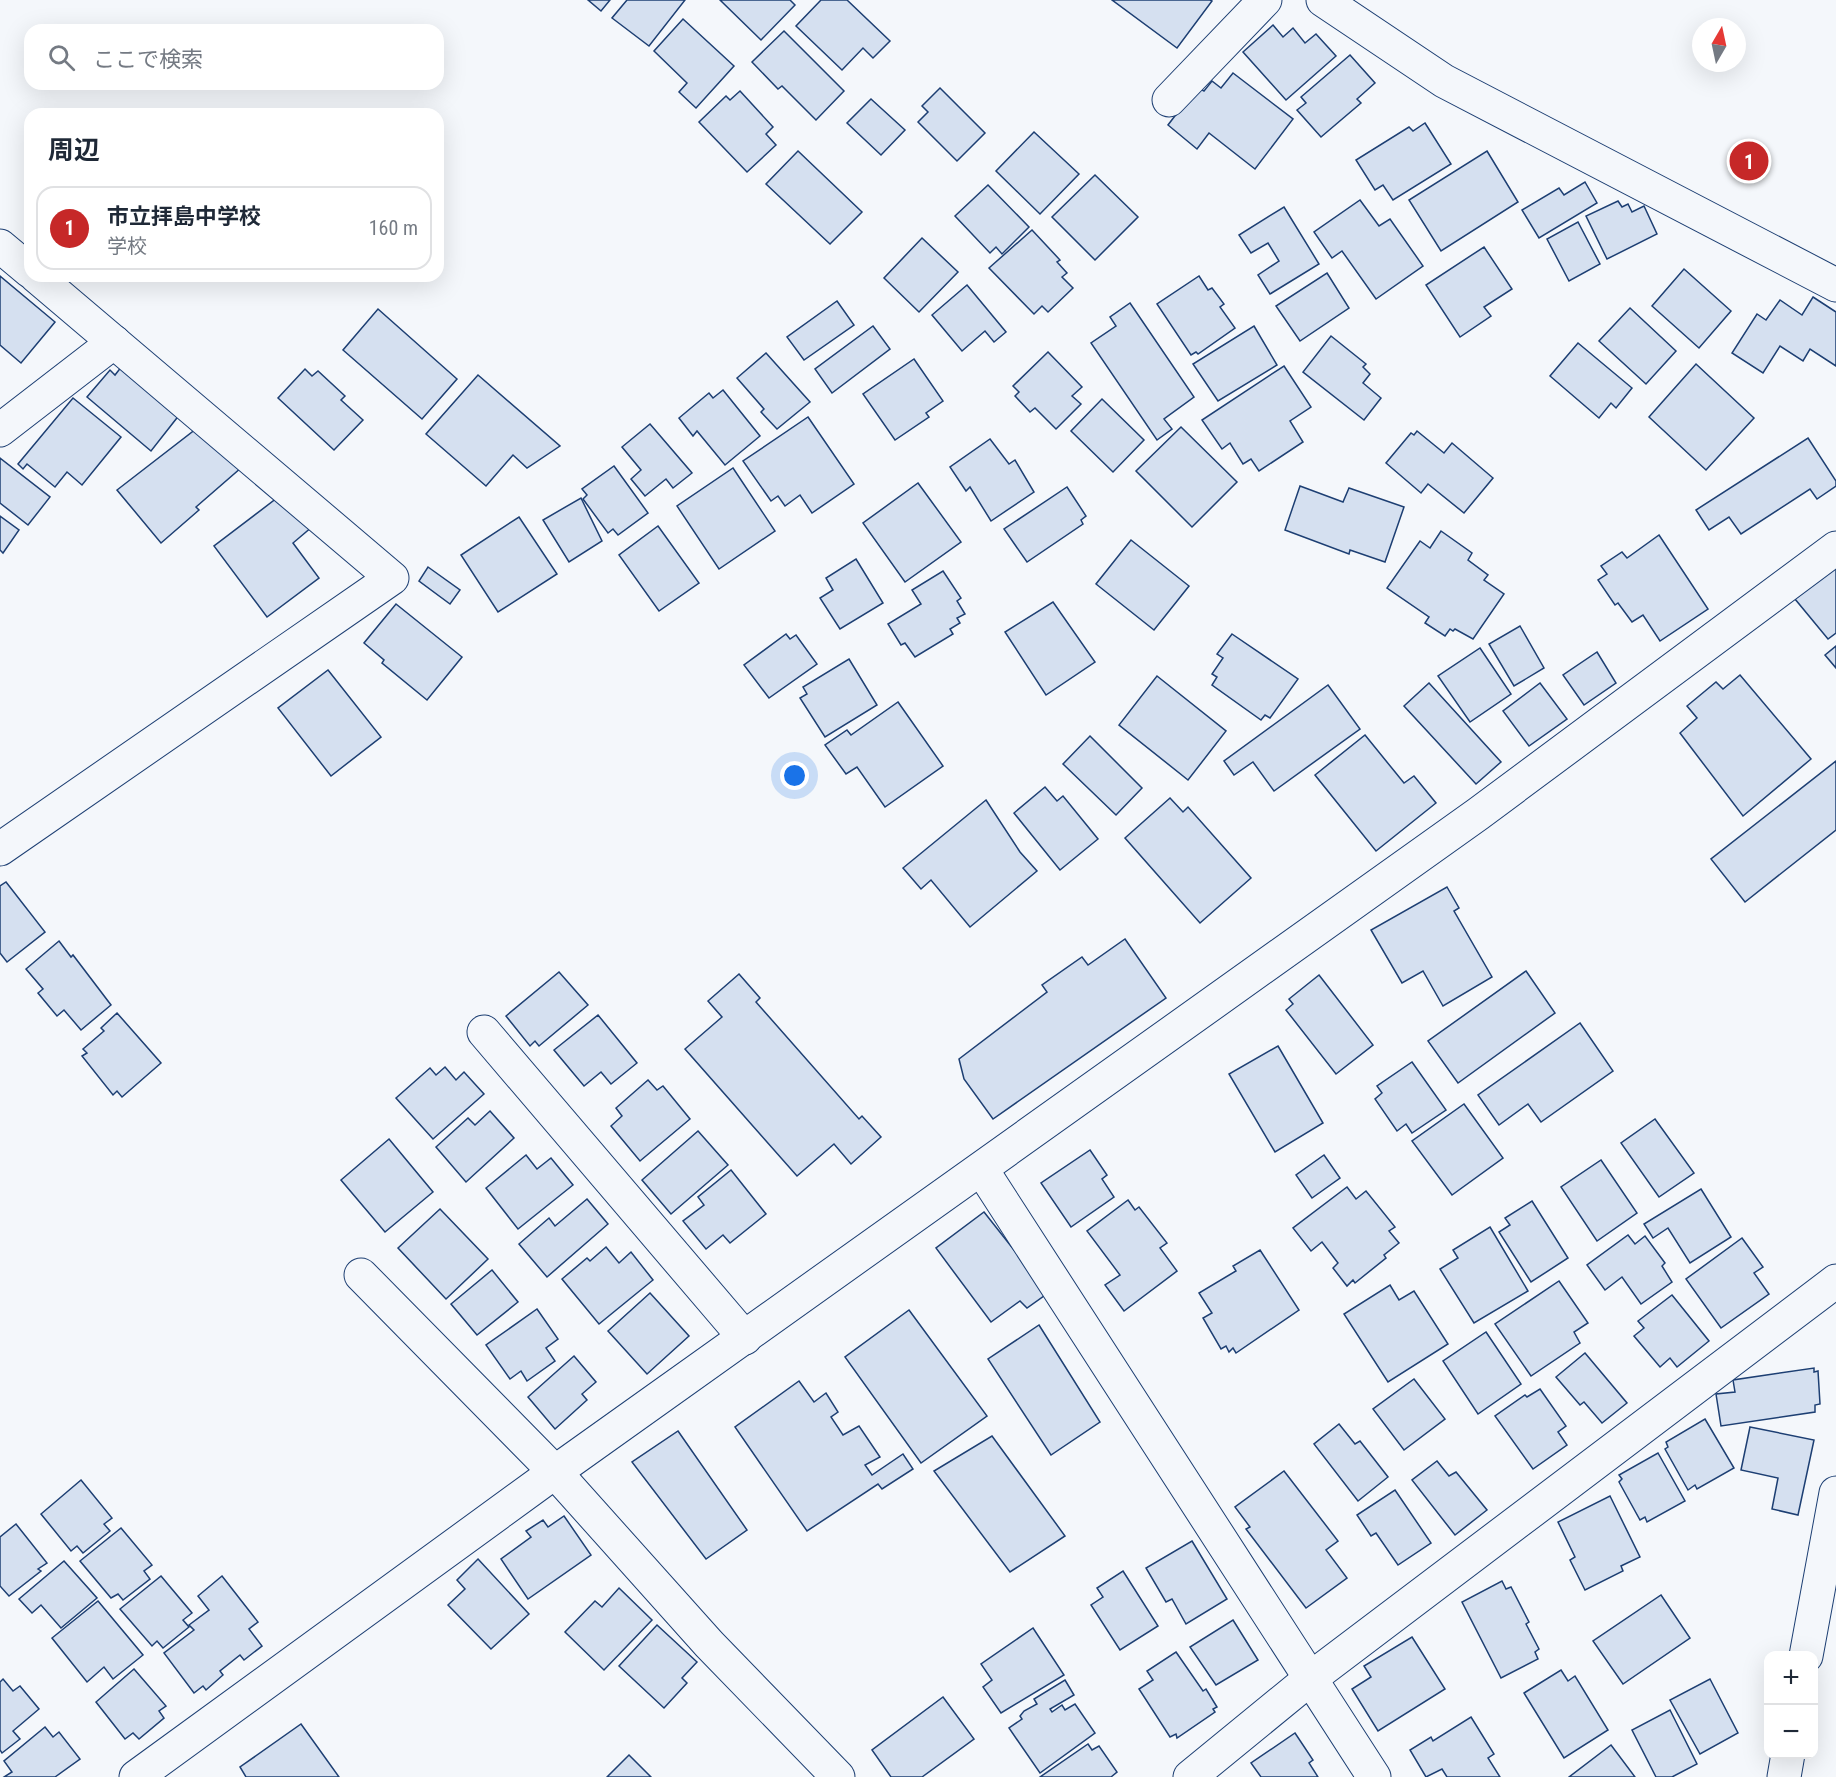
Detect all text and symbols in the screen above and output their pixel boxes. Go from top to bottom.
north arrow [1692,18,1746,72]
search box [24,24,444,90]
icon: search [45,41,78,74]
text: ここで検索 [93,47,203,72]
text: 周辺 [48,135,100,165]
pin: 1 [1730,138,1768,184]
text: 市立拝島中学校 [107,204,261,229]
text: 1 [64,216,75,240]
text: 160 m [369,216,418,240]
text: 学校 [107,234,147,258]
your location [780,761,809,790]
map controls [1764,1651,1818,1759]
button: + [1764,1651,1818,1705]
button: − [1764,1705,1818,1759]

